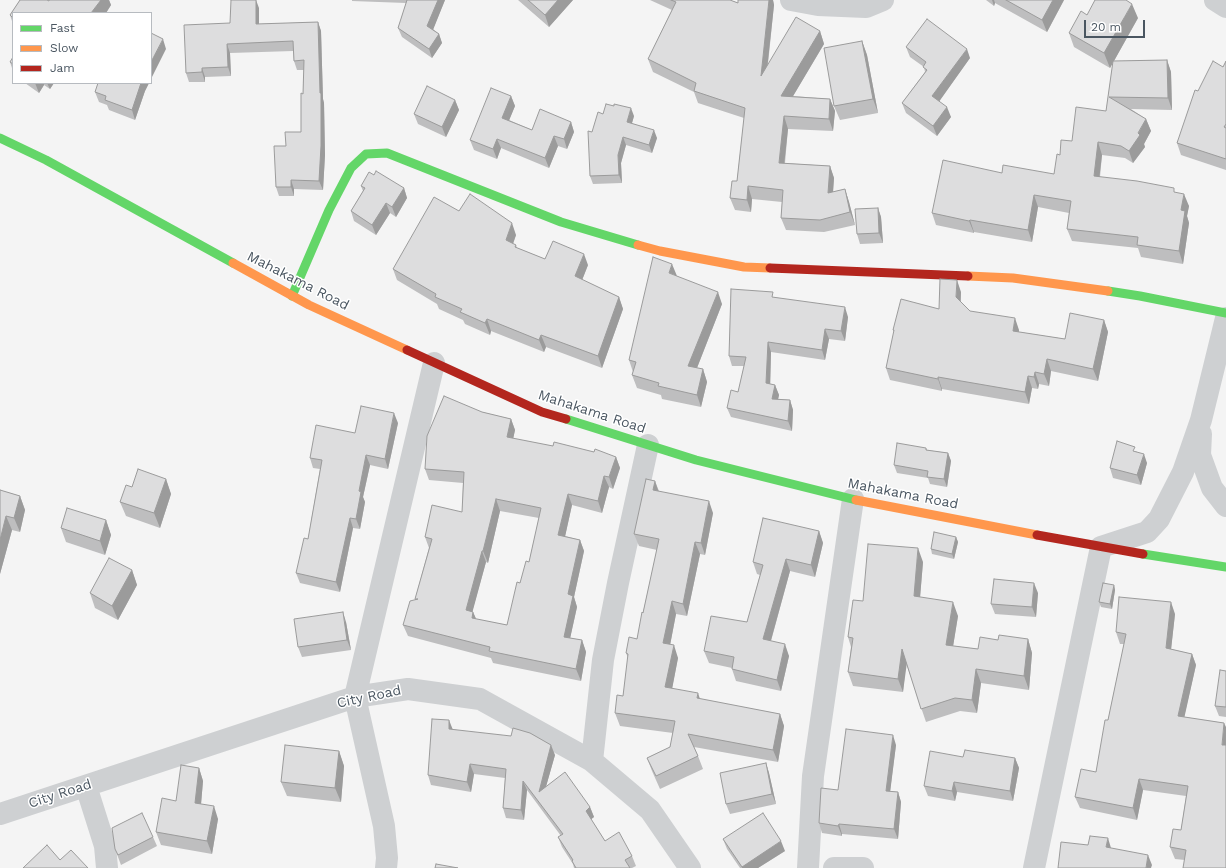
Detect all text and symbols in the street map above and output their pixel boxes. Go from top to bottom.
legend [12,12,152,84]
scale bar [1086,12,1147,38]
text: 20 m [1091,20,1121,34]
text: Fast [50,21,75,35]
text: Slow [50,41,78,55]
text: Jam [50,61,75,75]
street label: Mahakama Road [244,248,352,314]
street label: Mahakama Road [536,387,648,437]
street label: Mahakama Road [846,475,960,513]
street label: City Road [335,682,403,712]
street label: City Road [26,776,94,812]

